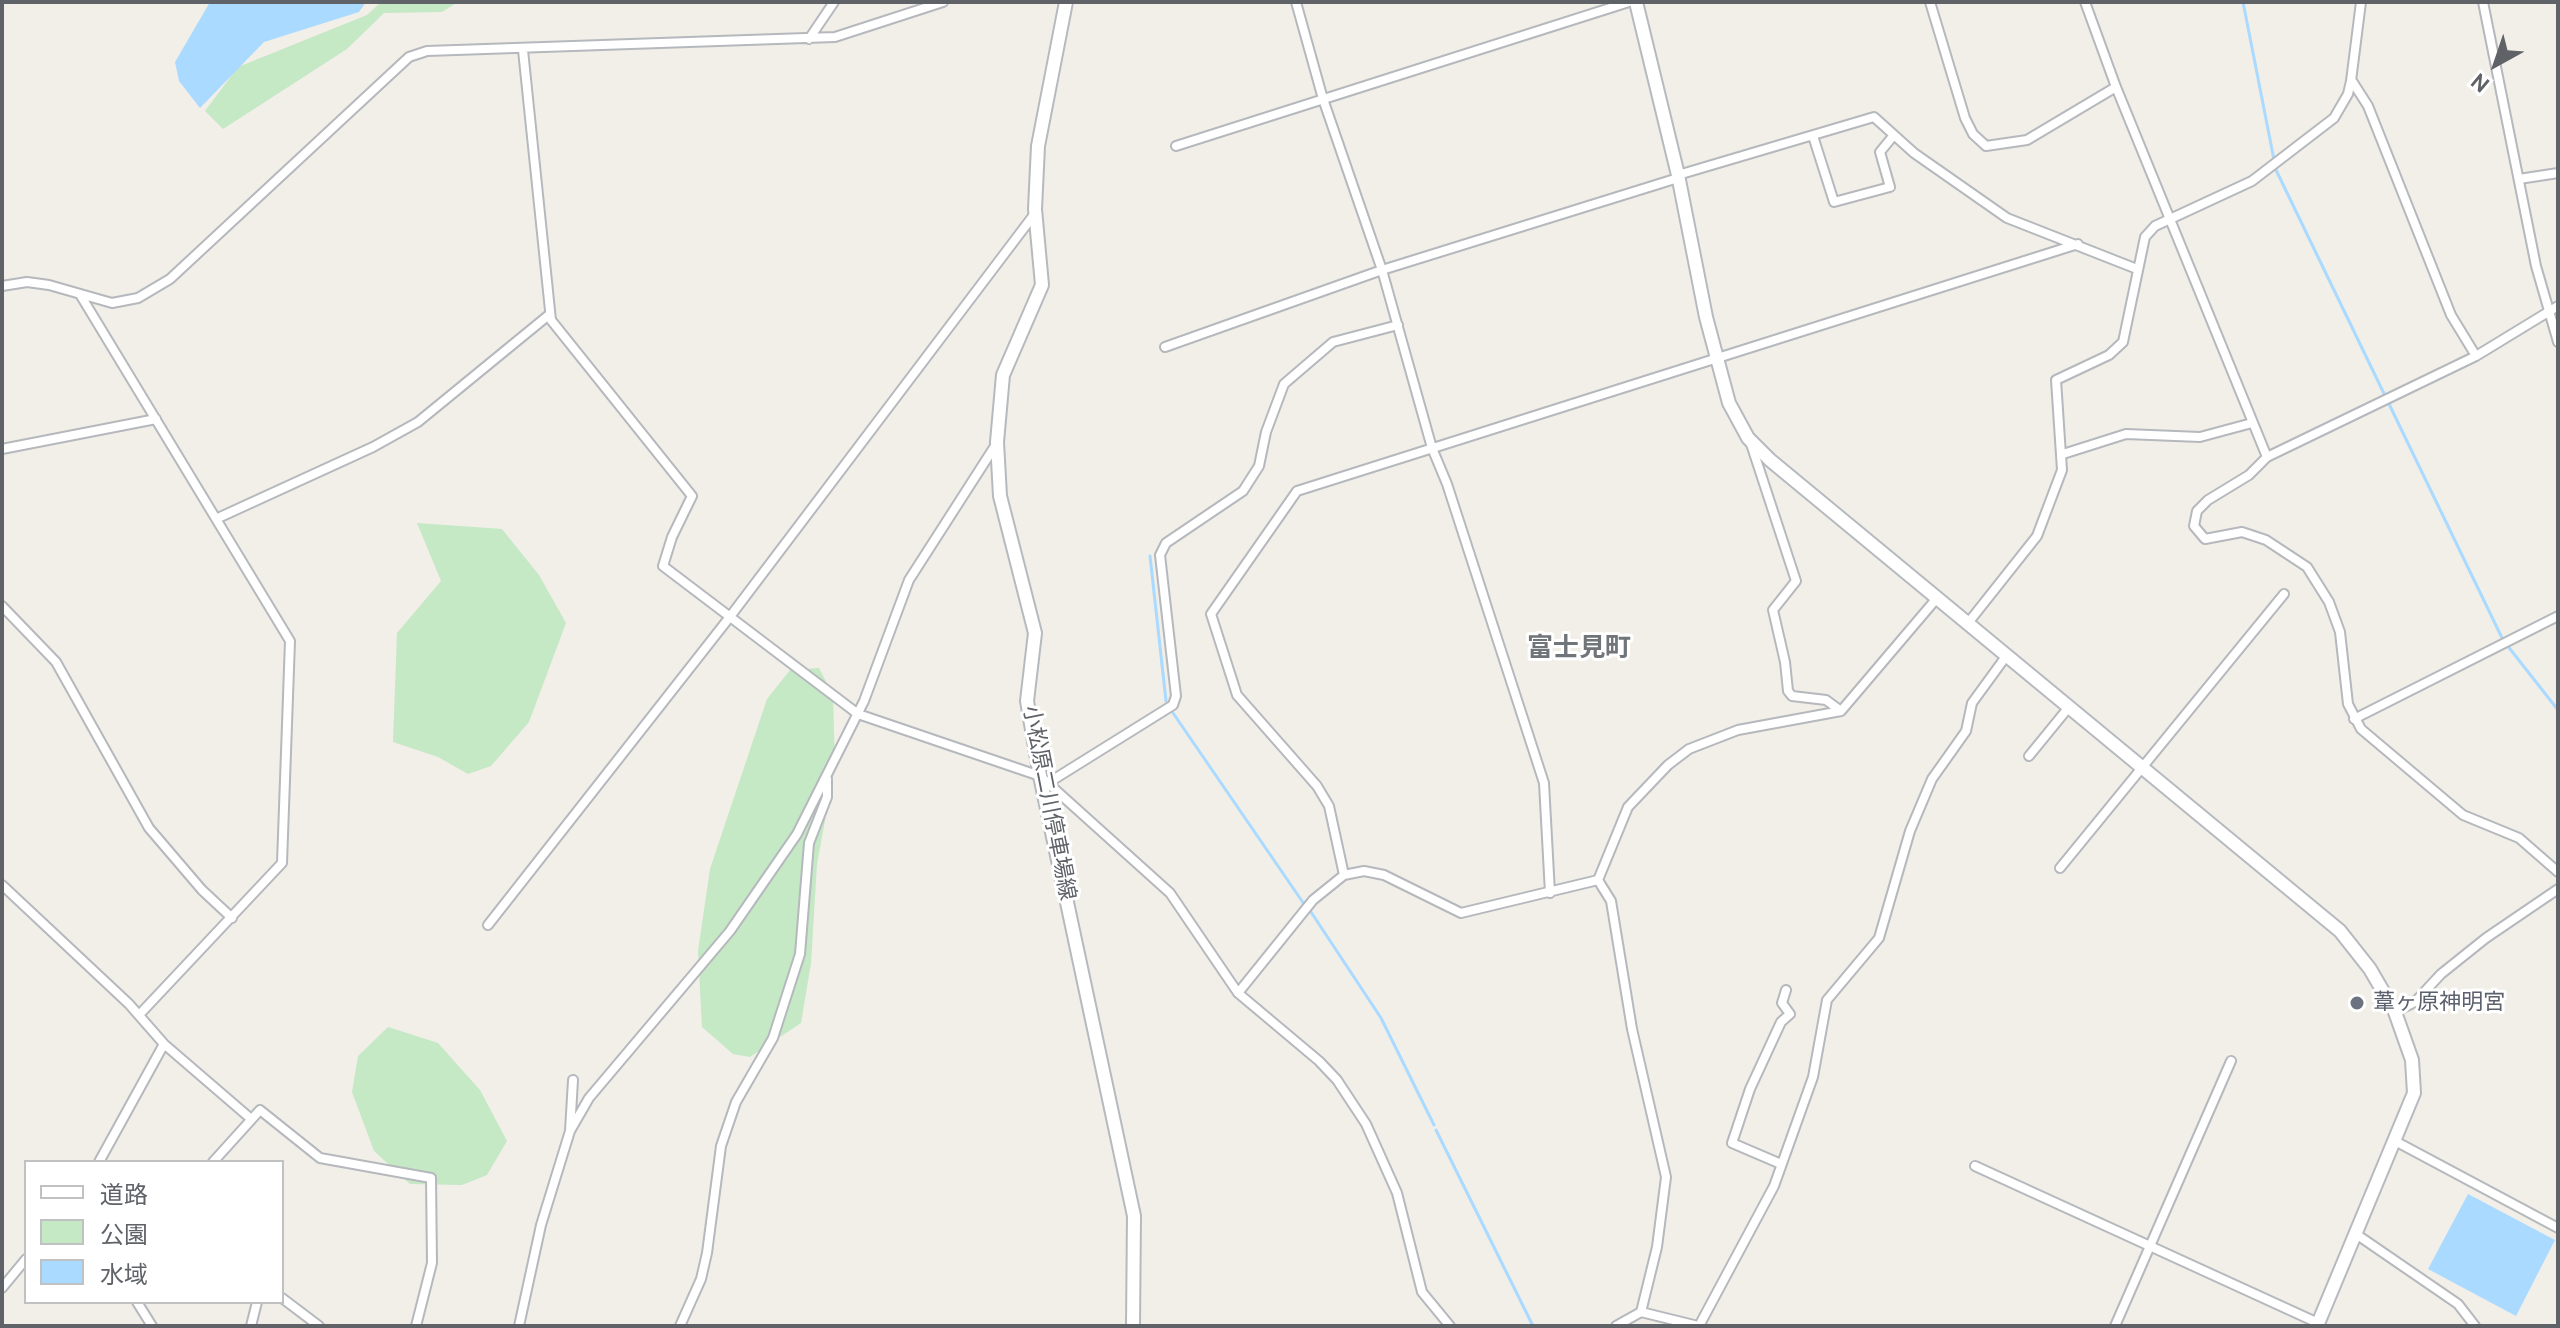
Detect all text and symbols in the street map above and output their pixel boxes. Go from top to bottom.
north arrow [2456,24,2536,104]
text: N [2466,67,2495,98]
district label: 富士見町 [1527,632,1631,664]
street label: 小松原二川停車場線 [1017,703,1081,903]
place label: 葦ヶ原神明宮 [2373,990,2505,1016]
marker: 葦ヶ原神明宮 [2348,994,2366,1012]
legend [24,1160,284,1304]
text: 道路 [100,1180,148,1209]
text: 公園 [100,1220,148,1249]
text: 水域 [100,1260,148,1289]

